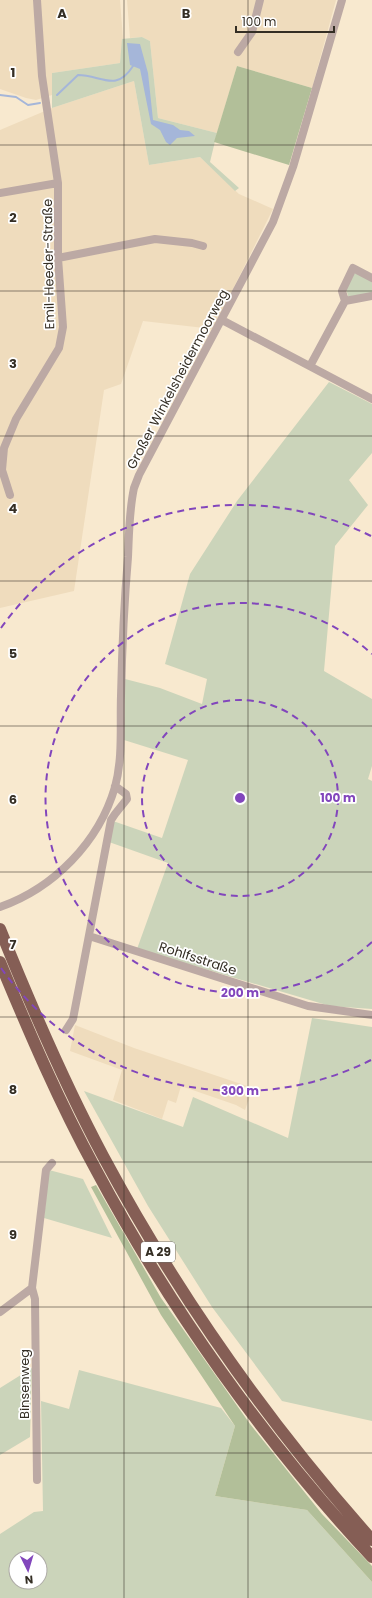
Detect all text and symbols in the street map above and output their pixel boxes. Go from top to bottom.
text: A [57,4,67,23]
text: B [182,4,191,23]
scale bar [236,8,334,34]
text: 100 m [242,13,276,30]
text: 1 [11,63,15,82]
street label: Emil-Heeder-Straße [38,199,59,329]
text: 2 [9,208,17,227]
street label: Großer Winkelsheidermoorweg [122,286,233,472]
text: 3 [9,354,17,373]
text: 4 [9,499,18,518]
text: 5 [9,644,17,663]
text: 100 m [320,789,356,806]
text: 6 [9,790,17,809]
centre of rings [233,791,247,805]
text: 7 [10,935,17,954]
street label: Rohlfsstraße [156,937,239,980]
text: 200 m [221,984,259,1001]
text: 8 [9,1080,17,1099]
text: 300 m [221,1082,259,1099]
text: 9 [9,1225,17,1244]
road number: A 29 [141,1242,175,1262]
street label: Binsenweg [15,1349,34,1419]
north arrow [8,1550,48,1590]
text: N [24,1572,34,1588]

